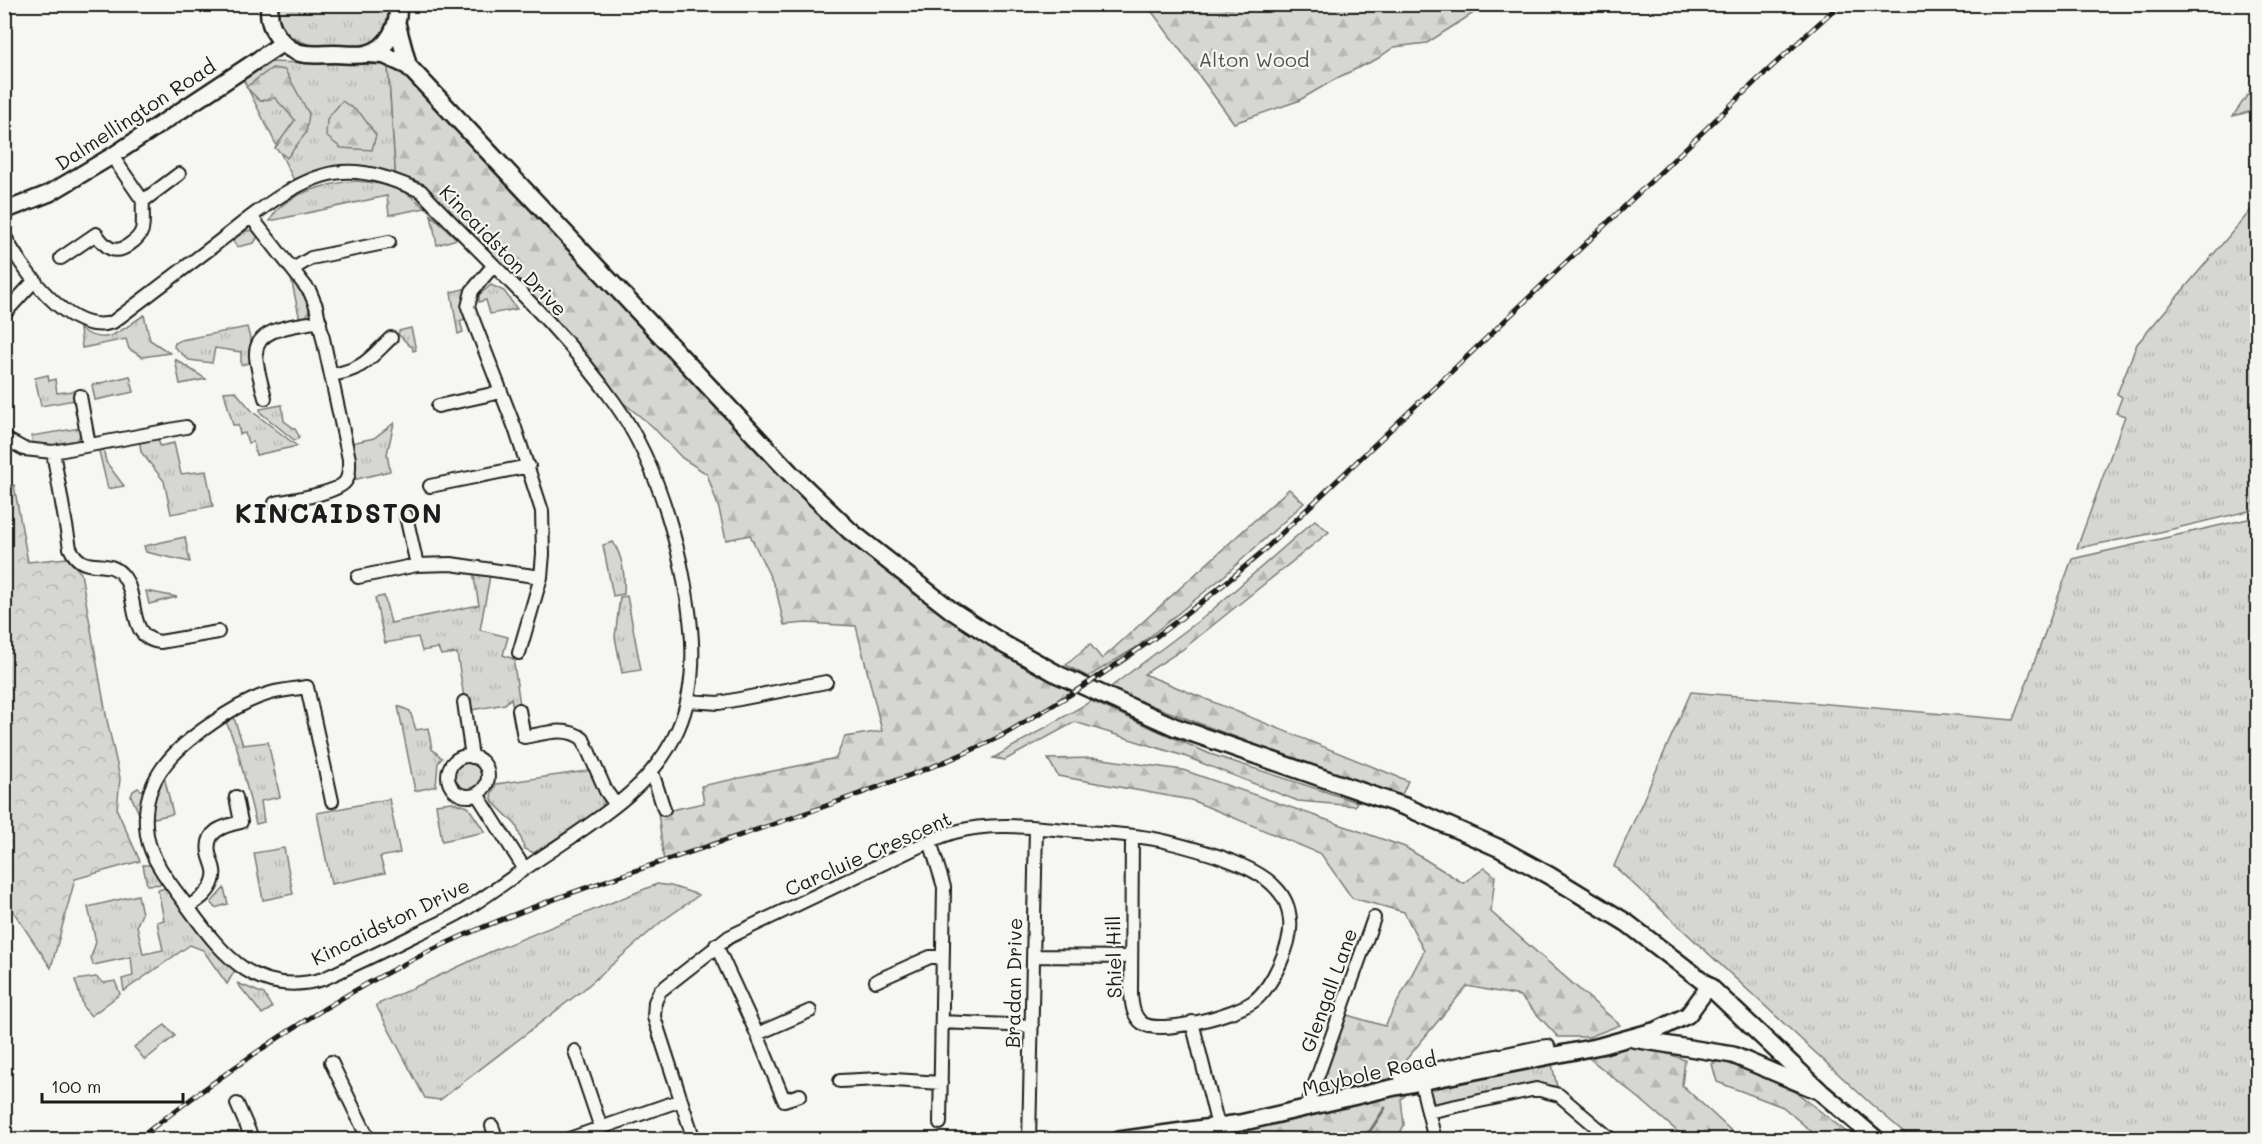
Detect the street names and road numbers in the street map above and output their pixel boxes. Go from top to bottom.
street label: Dalmellington Road [50,52,220,176]
street label: Kincaidston Drive [435,179,573,321]
street label: Carcluie Crescent [781,805,955,901]
street label: Kincaidston Drive [307,871,473,971]
street label: Shiel Hill [1099,915,1127,999]
street label: Bradan Drive [999,918,1027,1048]
street label: Glengall Lane [1294,924,1362,1056]
street label: Maybole Road [1299,1045,1439,1101]

